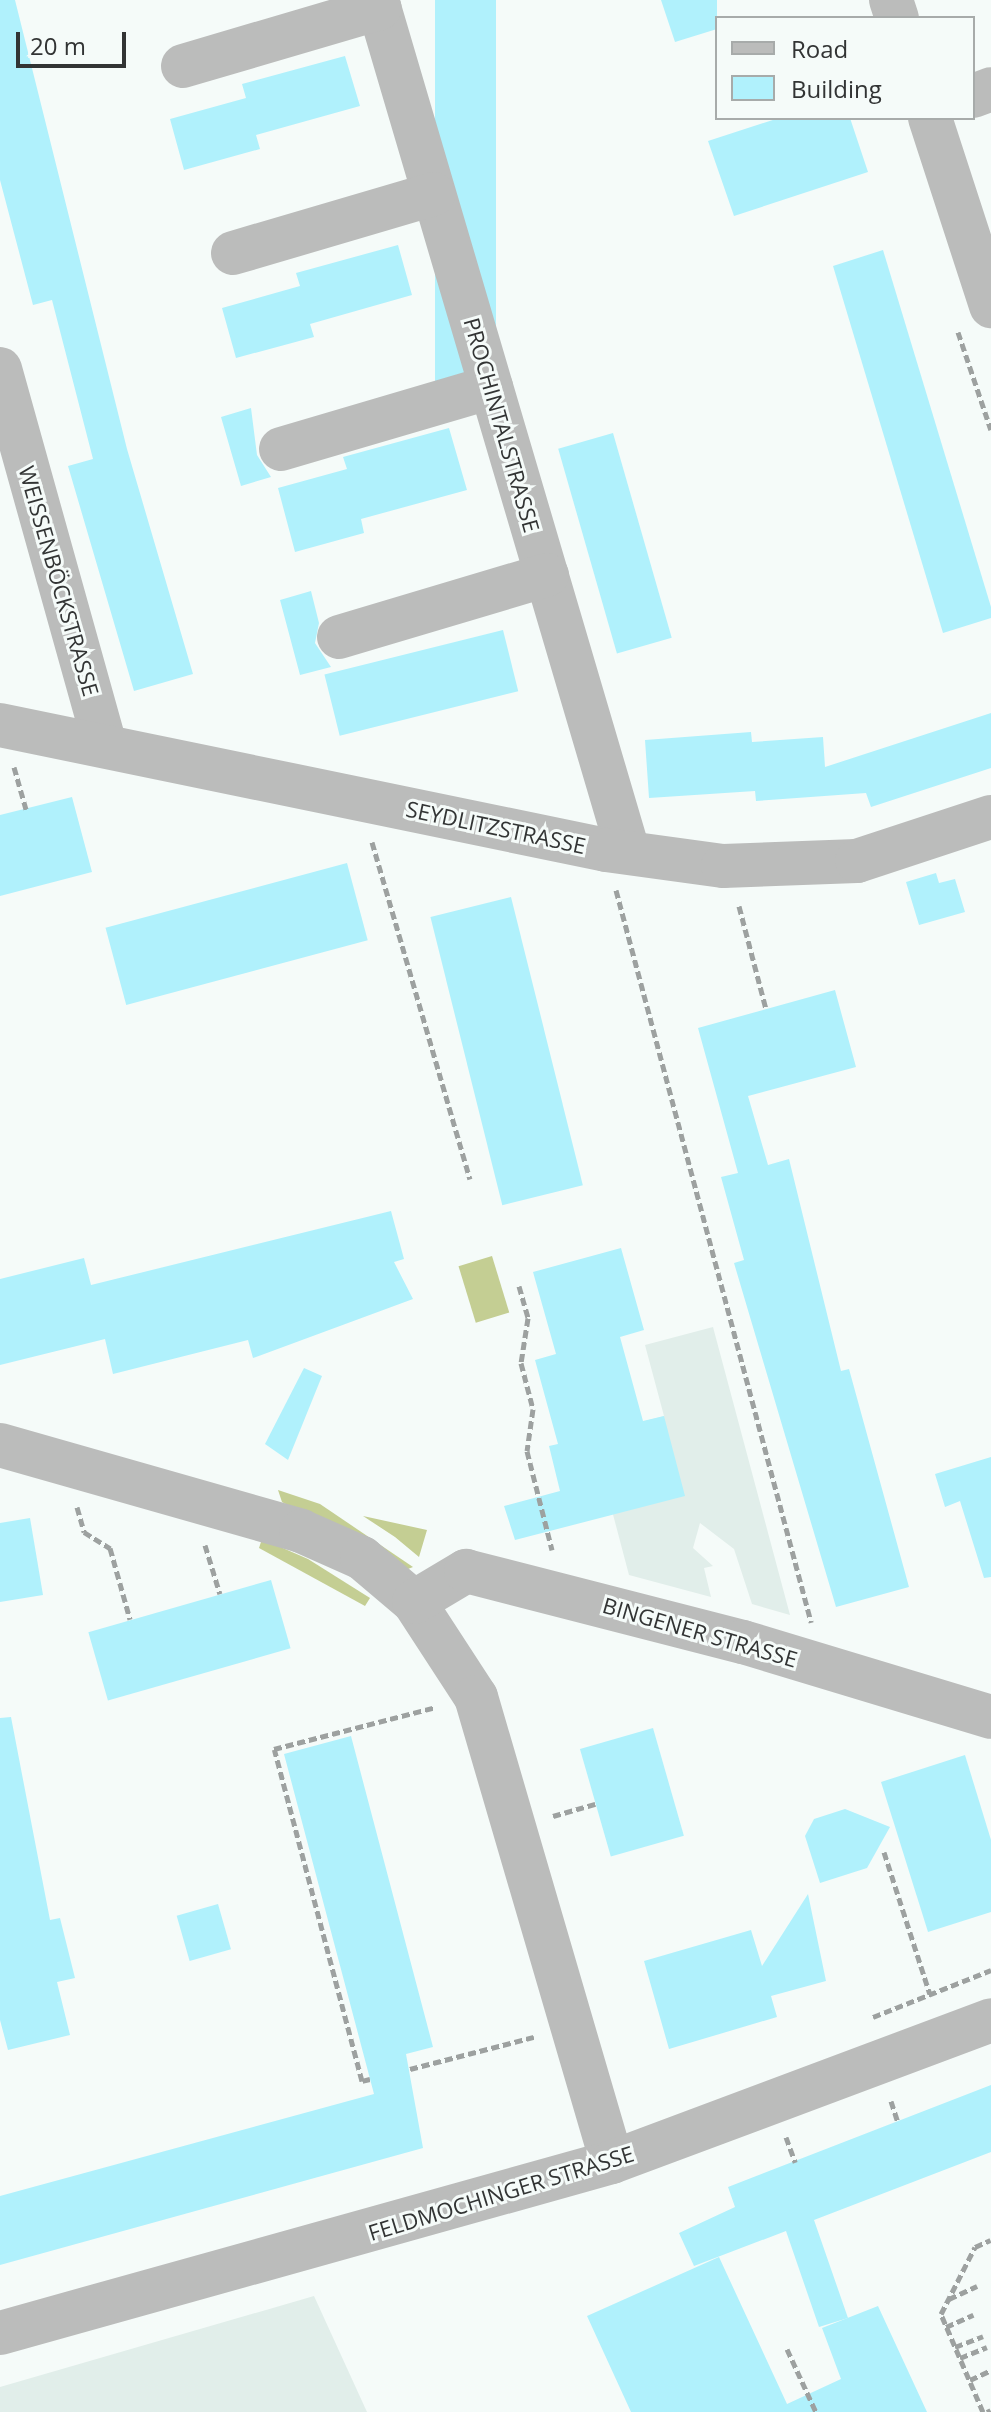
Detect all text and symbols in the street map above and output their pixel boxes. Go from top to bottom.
scale bar [20,16,130,66]
legend [715,16,975,120]
text: 20 m [30,29,86,62]
text: Road [791,32,848,65]
text: Building [791,72,882,105]
street label: PROCHINTALSTRASSE [459,315,545,535]
street label: WEISSENBÖCKSTRASSE [13,463,105,699]
street label: SEYDLITZSTRASSE [404,795,588,859]
street label: BINGENER STRASSE [600,1592,800,1672]
street label: FELDMOCHINGER STRASSE [365,2140,637,2246]

